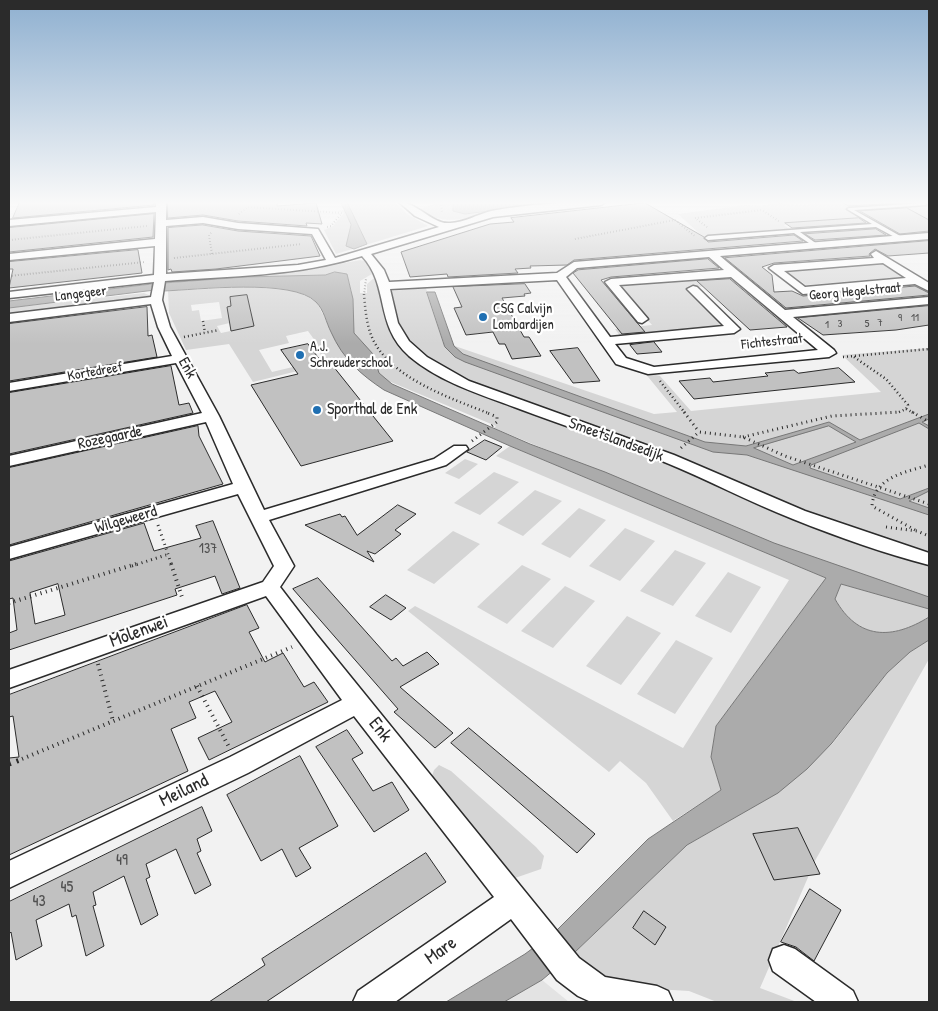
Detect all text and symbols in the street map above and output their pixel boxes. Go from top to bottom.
street label: Georg Hegelstraat [809,280,901,304]
street label: Langegeer [54,283,108,305]
place label: CSG Calvijn Lombardijen [493,301,554,334]
marker: CSG Calvijn Lombardijen [477,311,489,323]
house number: 9 [898,311,902,325]
house number: 11 [911,311,919,325]
house number: 7 [877,316,883,330]
house number: 3 [838,317,842,331]
house number: 5 [865,317,869,331]
house number: 1 [825,318,829,332]
street label: Fichtestraat [741,330,803,354]
place label: A.J. Schreuderschool [310,339,392,372]
marker: A.J. Schreuderschool [294,349,306,361]
street label: Enk [174,354,200,382]
street label: Kortedreef [66,359,124,385]
place label: Sporthal de Enk [327,400,417,420]
marker: Sporthal de Enk [311,404,323,416]
street label: Smeetslandsedijk [566,414,666,466]
street label: Rozegaarde [76,422,144,454]
street label: Wilgeweerd [93,502,159,538]
house number: 137 [199,541,217,557]
street label: Molenwei [107,611,171,653]
street label: Enk [363,713,397,747]
street label: Meiland [156,769,212,813]
house number: 49 [116,851,128,871]
house number: 45 [61,878,73,898]
house number: 43 [32,892,46,912]
street label: Mare [421,932,461,970]

